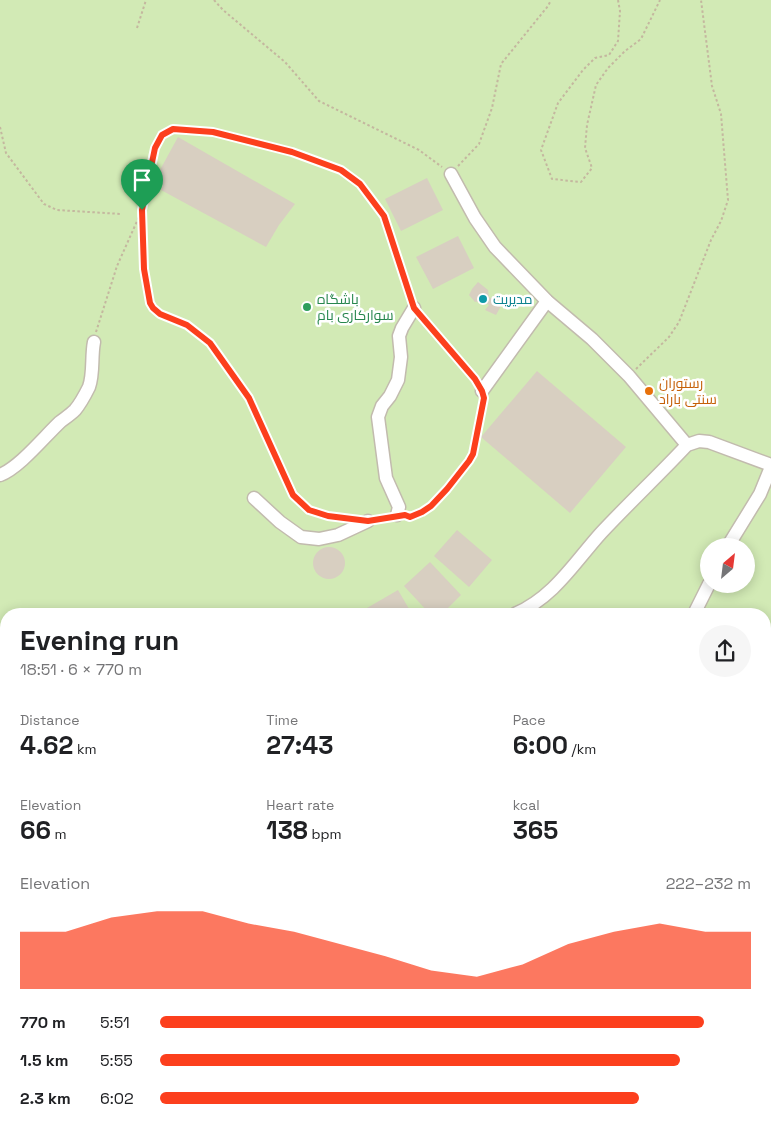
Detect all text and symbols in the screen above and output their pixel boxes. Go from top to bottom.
pin [121,159,163,210]
icon: arrive [128,166,156,194]
place label: باشگاه سوارکاری بام [317,290,393,325]
place label: مدیریت [493,290,533,308]
marker: مدیریت [477,293,489,305]
marker: باشگاه سوارکاری بام [301,301,313,313]
place label: رستوران سنتی باراد [659,374,717,408]
marker: رستوران سنتی باراد [643,385,655,397]
north arrow [700,538,755,592]
map controls [700,538,755,593]
text: Evening run [20,622,179,658]
button: share [699,625,751,677]
text: 18:51 · 6 × 770 m [20,659,142,680]
text: Distance [20,711,80,729]
text: Time [266,711,298,729]
text: Pace [513,711,545,729]
text: 4.62 [20,729,73,761]
text: 27:43 [266,729,333,761]
text: 6:00 [513,729,568,761]
text: km [73,740,96,758]
text: /km [568,740,596,758]
text: Elevation [20,796,81,814]
text: Heart rate [266,796,334,814]
text: kcal [513,796,540,814]
text: 66 [20,814,51,846]
text: 138 [266,814,308,846]
text: 365 [513,814,558,846]
text: m [51,825,67,843]
text: bpm [308,825,342,843]
text: Elevation [20,873,90,894]
text: 222–232 m [666,873,751,894]
text: 770 m [20,1012,66,1033]
text: 5:51 [100,1012,130,1033]
text: 1.5 km [20,1050,68,1071]
text: 5:55 [100,1050,133,1071]
text: 2.3 km [20,1088,71,1109]
text: 6:02 [100,1088,134,1109]

